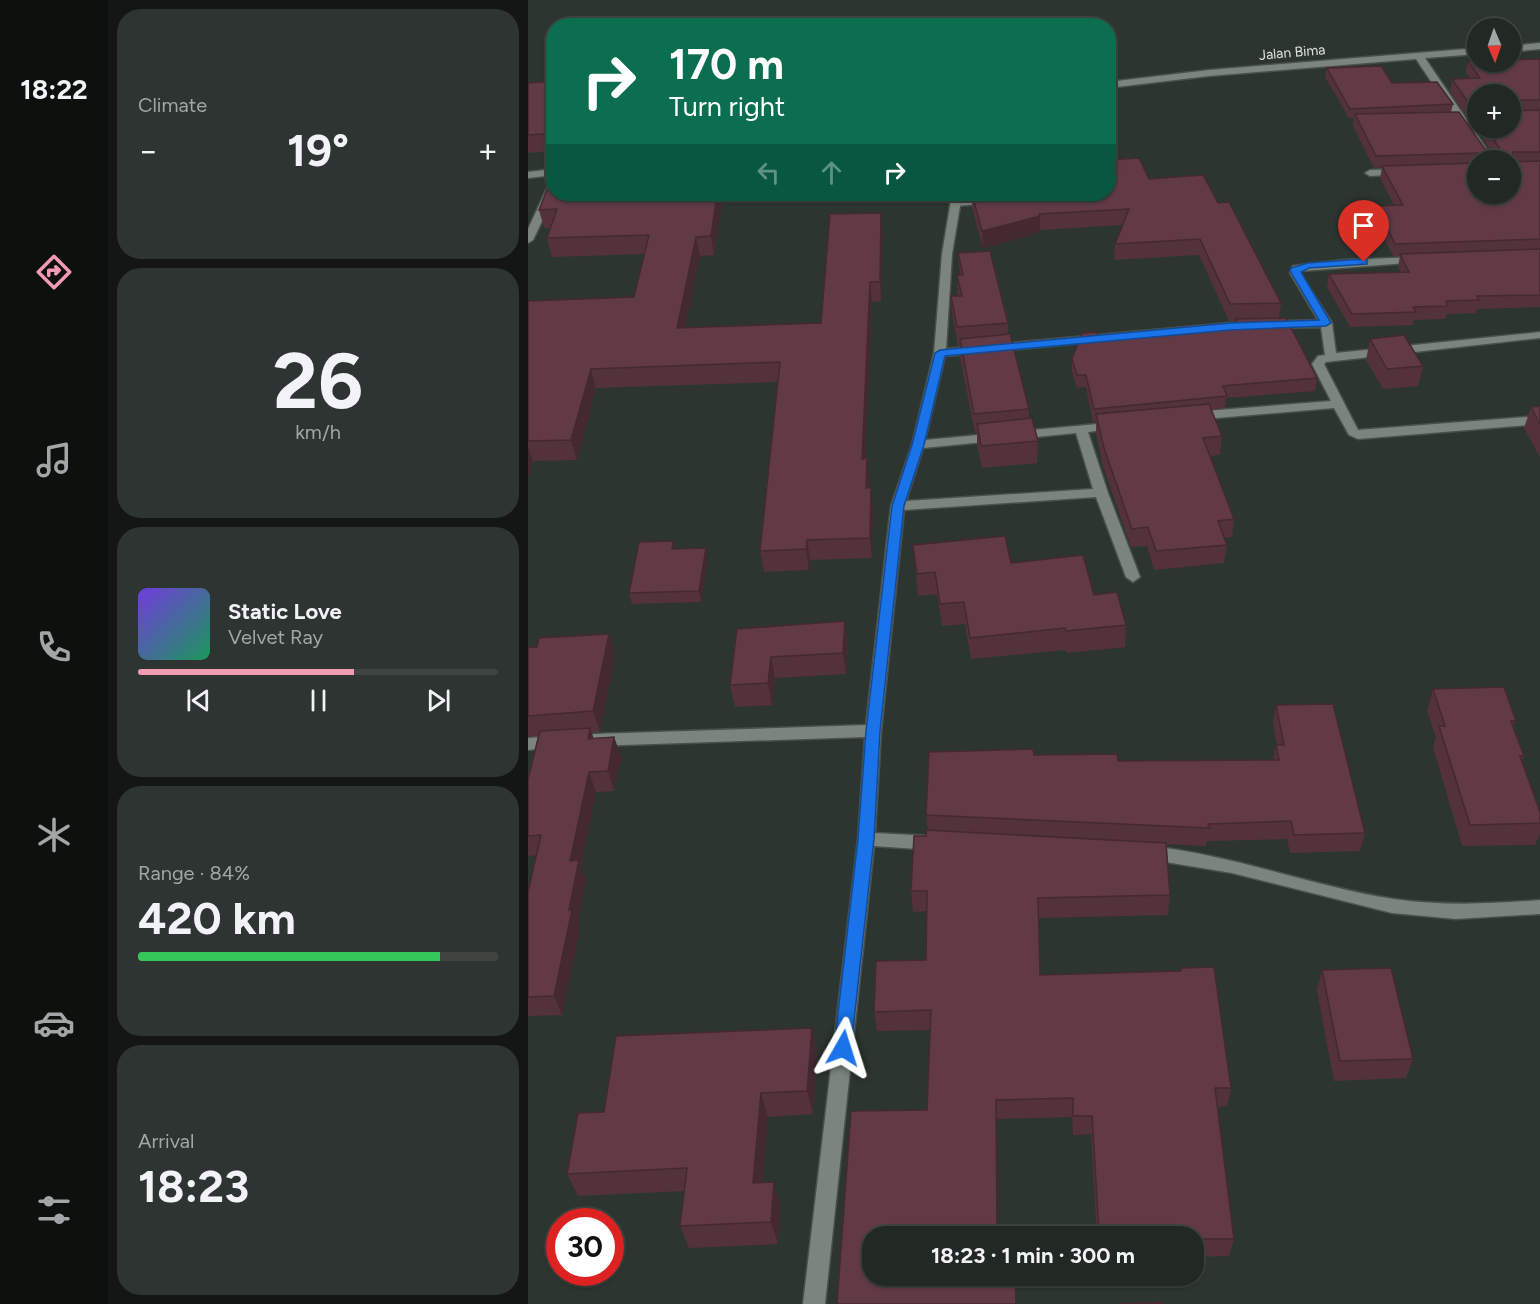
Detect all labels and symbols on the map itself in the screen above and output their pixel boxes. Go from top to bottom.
north arrow [1467,18,1521,72]
street label: Jalan Bima [1258,41,1326,64]
pin [1338,200,1389,262]
position arrow [811,1016,875,1080]
speed limit sign: 30 [546,1208,624,1286]

